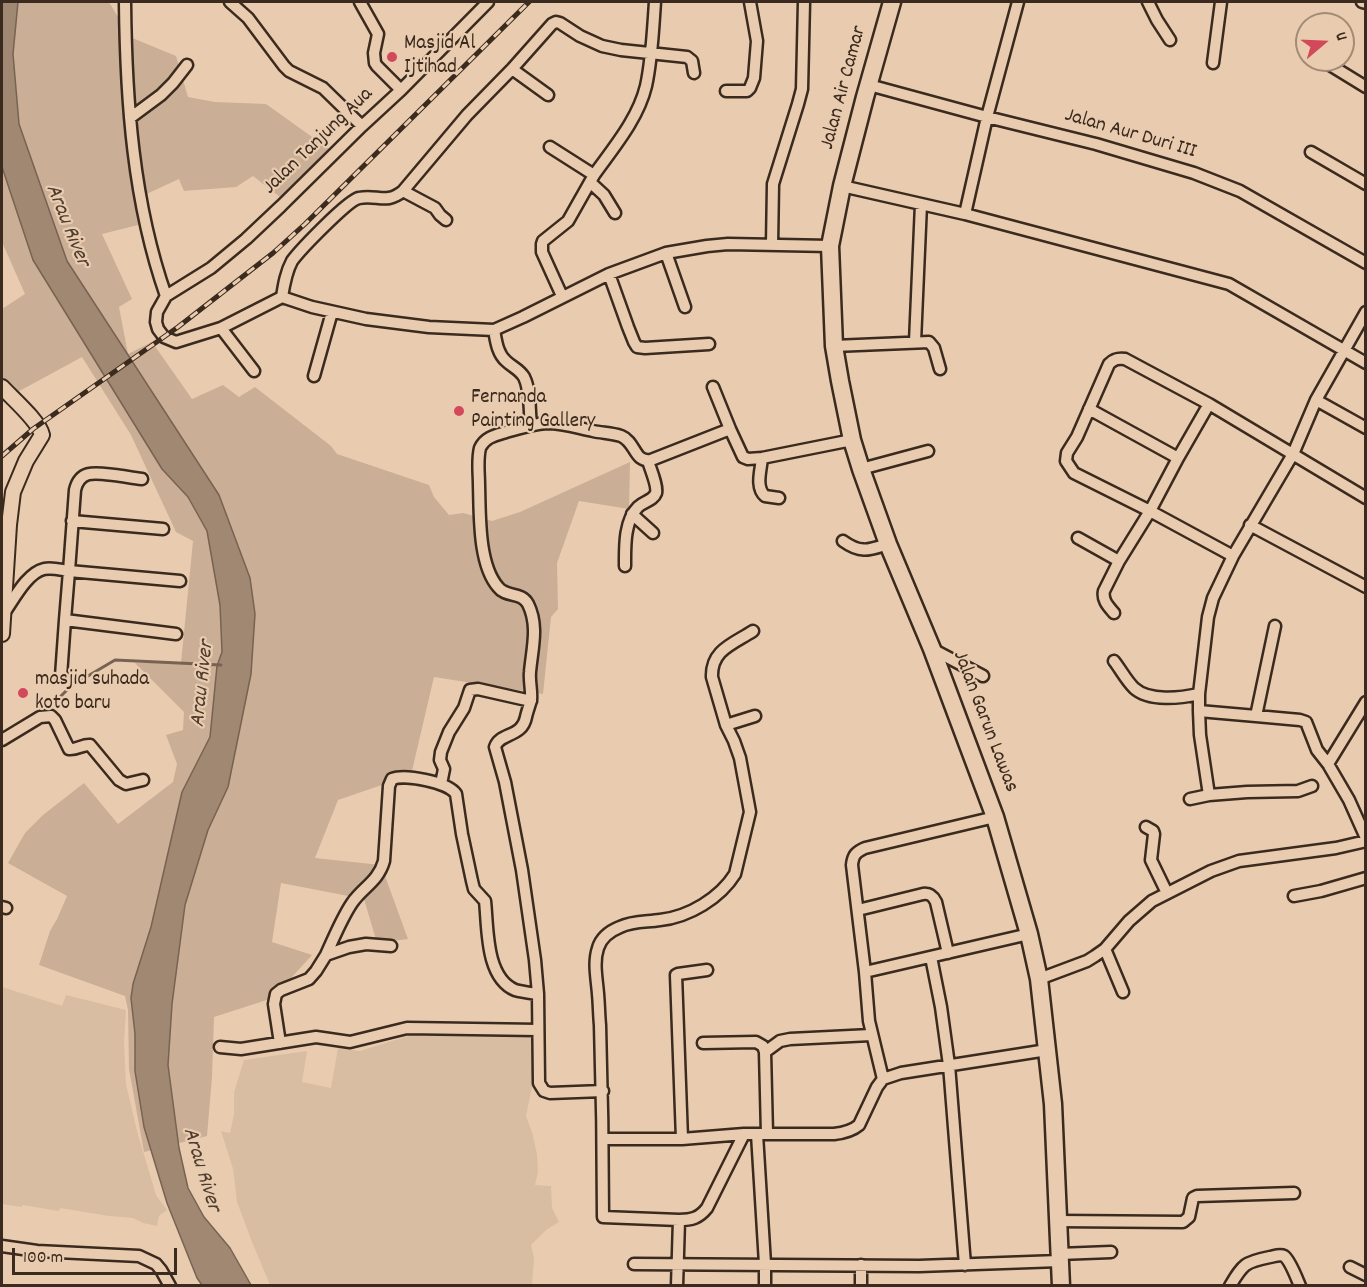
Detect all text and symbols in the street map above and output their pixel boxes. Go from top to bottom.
north arrow [1295,12,1355,72]
street label: Jalan Air Camar [816,23,874,153]
text: U [1328,29,1353,44]
place label: Masjid Al Ijtihad [404,32,475,82]
marker: Masjid Al Ijtihad [385,50,399,64]
street label: Jalan Tanjung Aua [259,83,379,201]
street label: Jalan Aur Duri III [1061,104,1199,166]
water label: Arau River [38,181,94,271]
place label: Fernanda Painting Gallery [471,386,595,436]
marker: Fernanda Painting Gallery [452,404,466,418]
water label: Arau River [186,639,222,729]
street label: Jalan Garun Lawas [945,648,1023,796]
place label: masjid suhada koto baru [35,668,149,718]
marker: masjid suhada koto baru [16,686,30,700]
water label: Arau River [175,1125,225,1215]
scale bar [15,1236,180,1274]
text: 100 m [23,1246,63,1271]

